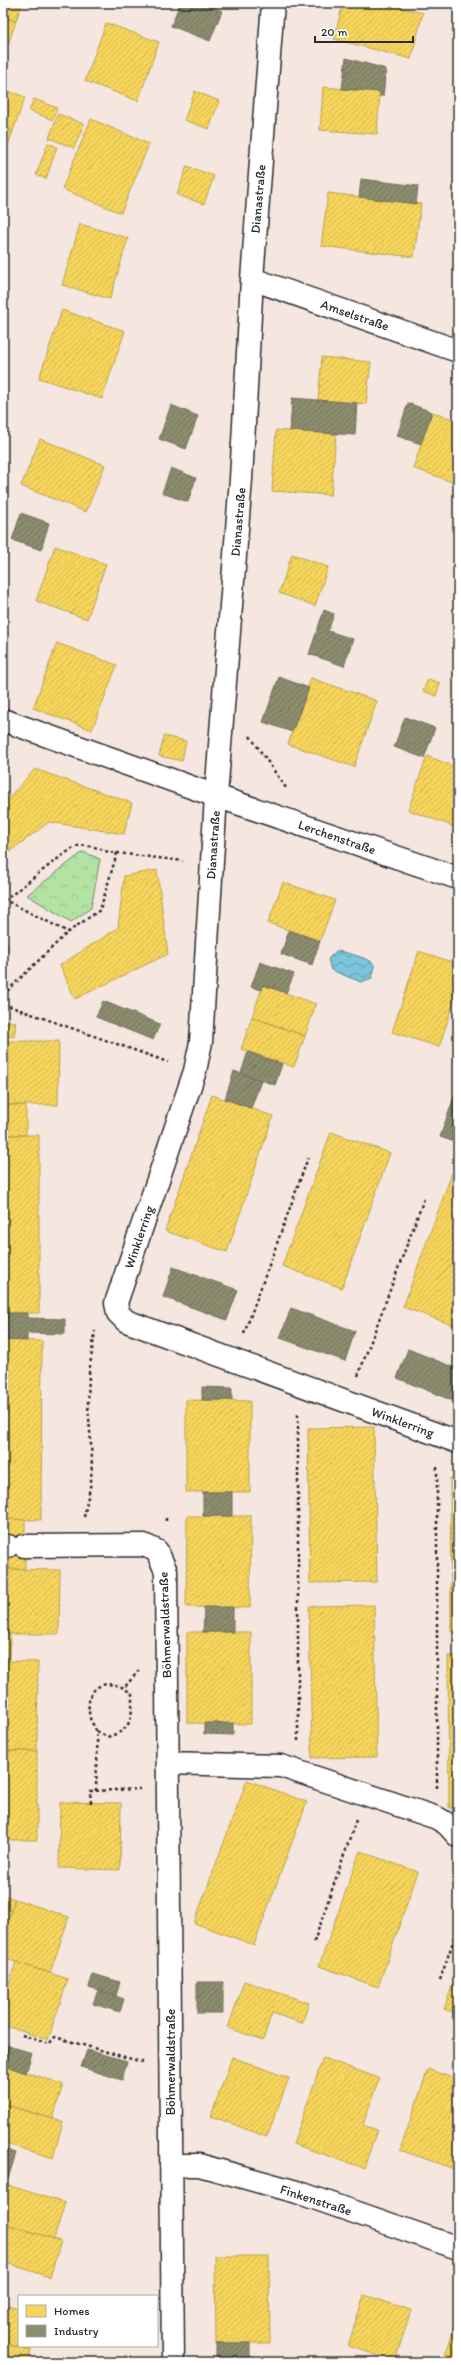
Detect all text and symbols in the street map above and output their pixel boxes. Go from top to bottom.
scale bar [315,18,413,44]
text: 20 m [321,25,348,39]
street label: Dianastraße [248,164,268,234]
street label: Amselstraße [319,296,391,334]
street label: Dianastraße [228,487,248,557]
street label: Dianastraße [203,810,223,880]
street label: Lerchenstraße [296,817,378,857]
street label: Winklerring [121,1203,157,1270]
street label: Winklerring [370,1404,437,1440]
street label: Böhmerwaldstraße [156,1571,174,1679]
street label: Böhmerwaldstraße [163,2009,178,2115]
street label: Finkenstraße [278,2181,354,2219]
legend [18,2295,158,2347]
text: Homes [54,2304,90,2318]
text: Industry [54,2324,99,2338]

